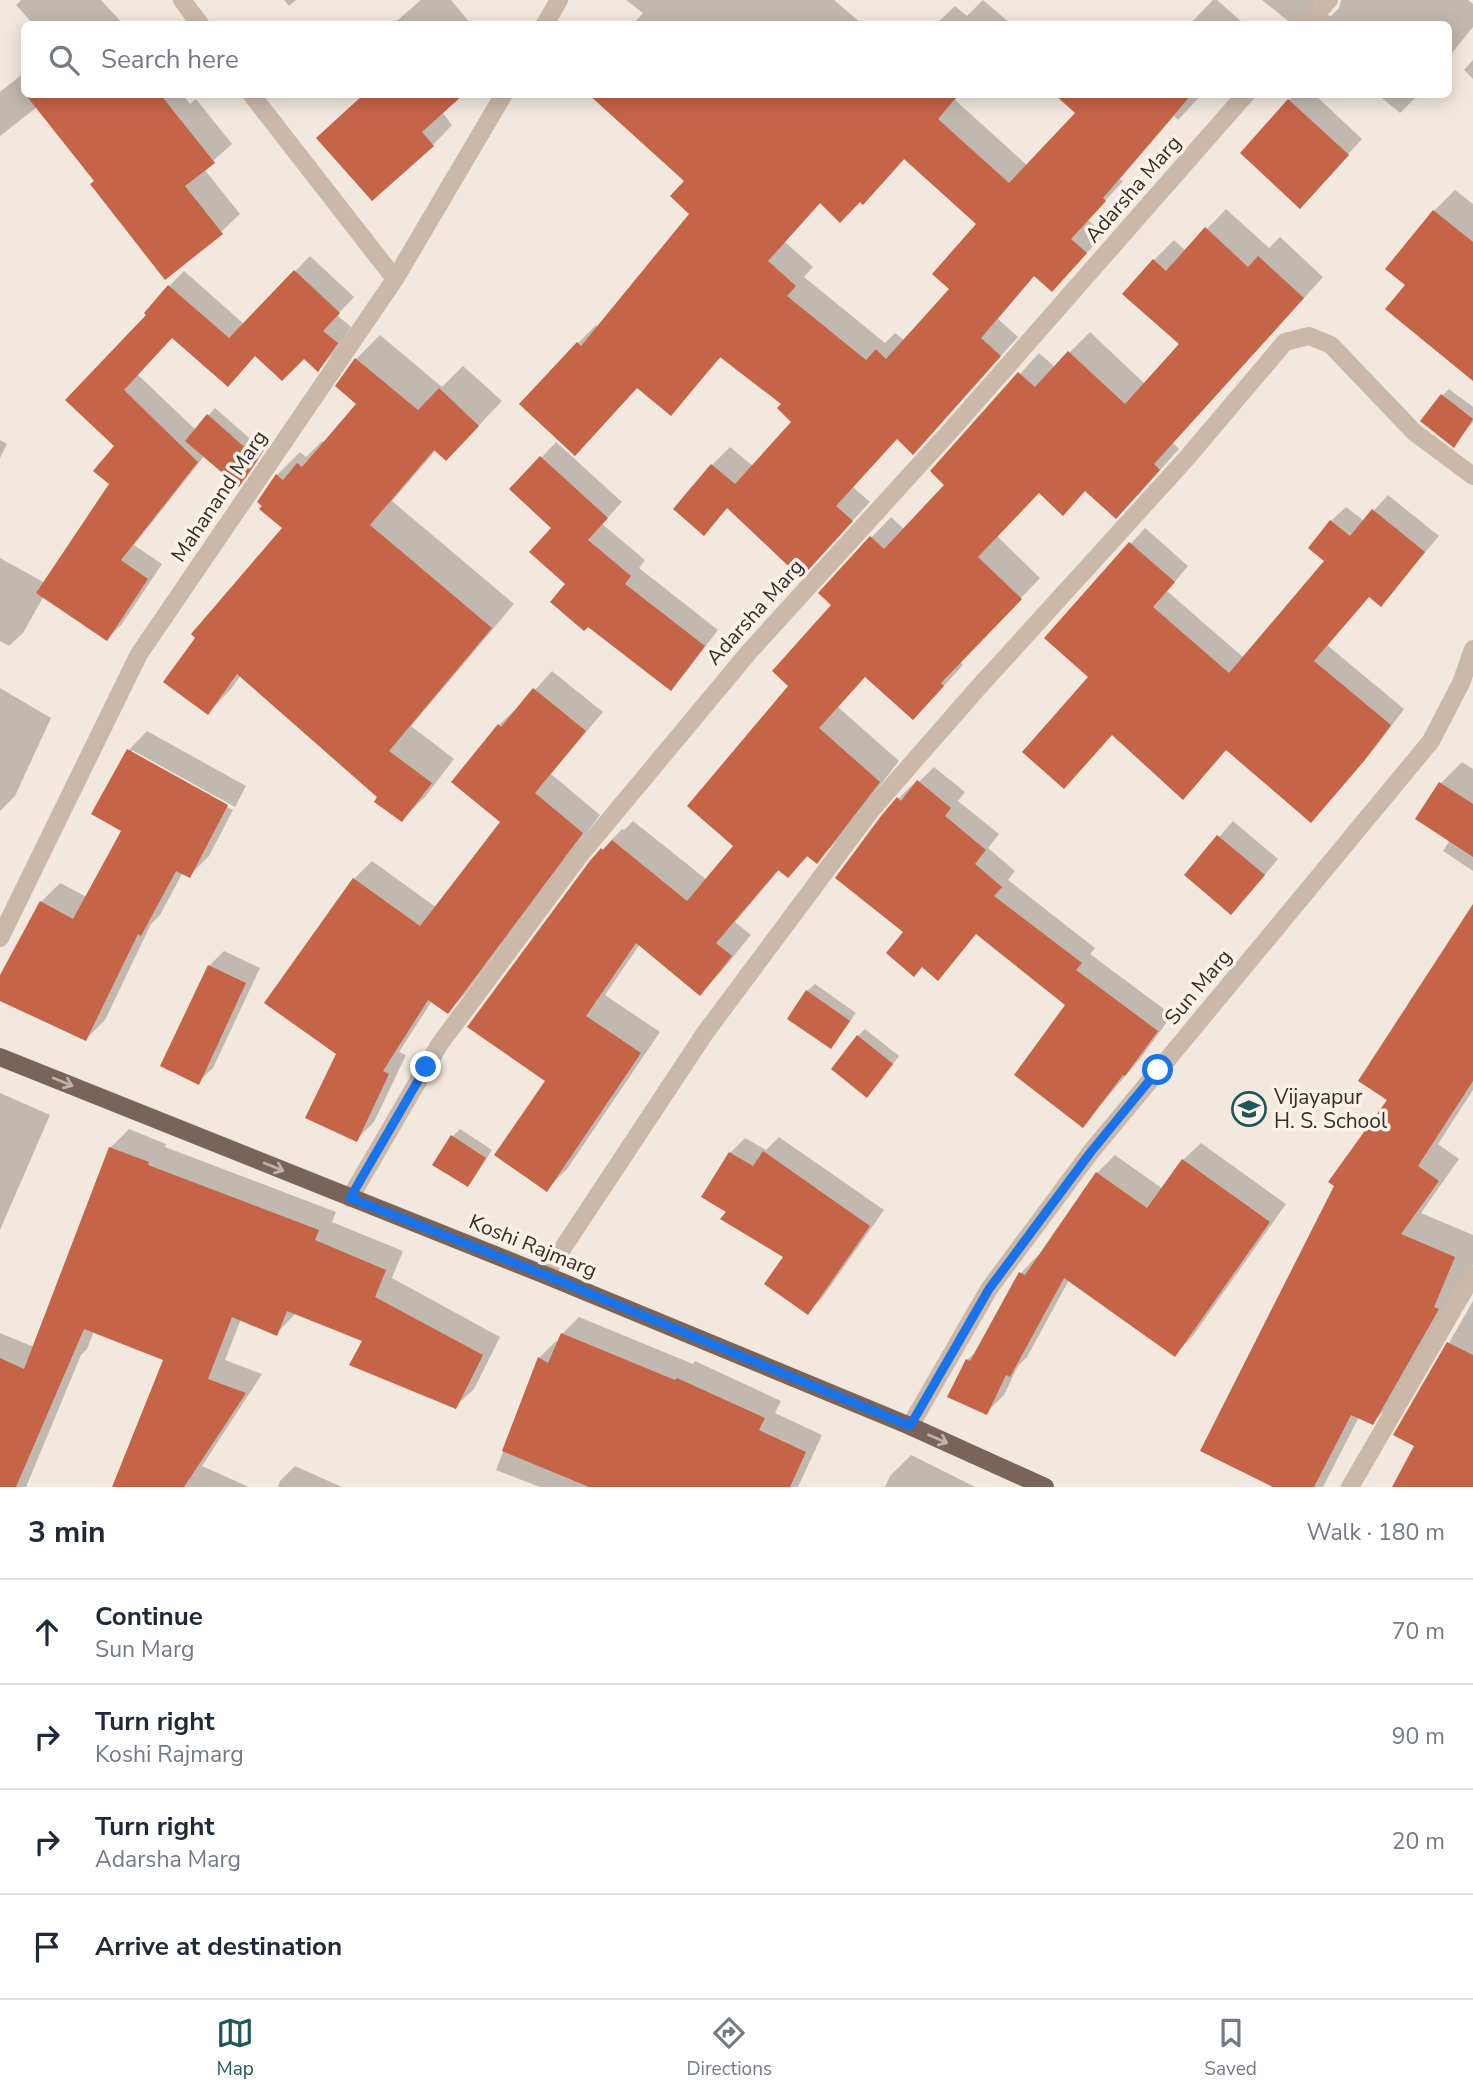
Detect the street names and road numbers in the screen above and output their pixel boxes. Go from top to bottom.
street label: Adarsha Marg [1079,130,1187,248]
street label: Mahanand Marg [164,425,274,567]
street label: Adarsha Marg [700,553,810,671]
street label: Sun Marg [1158,943,1238,1031]
street label: Koshi Rajmarg [465,1208,601,1284]

